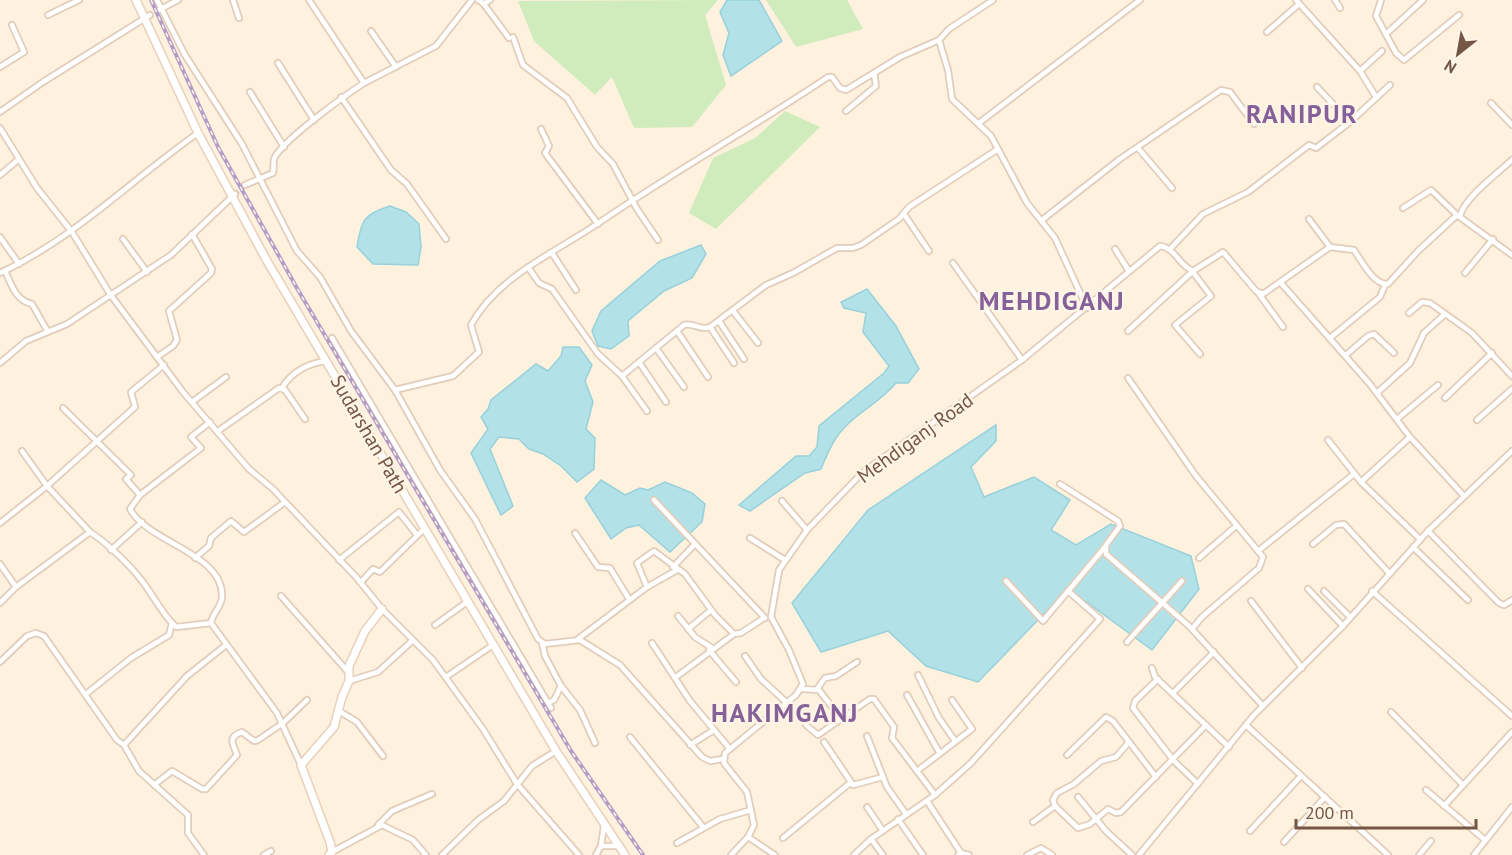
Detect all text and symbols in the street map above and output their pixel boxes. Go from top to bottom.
north arrow [1428,24,1488,84]
text: N [1441,56,1460,78]
district label: RANIPUR [1246,97,1358,130]
district label: MEHDIGANJ [979,284,1125,317]
street label: Sudarshan Path [325,370,413,498]
street label: Mehdiganj Road [852,387,978,489]
district label: HAKIMGANJ [711,696,859,729]
scale bar [1296,792,1476,830]
text: 200 m [1305,801,1354,824]

